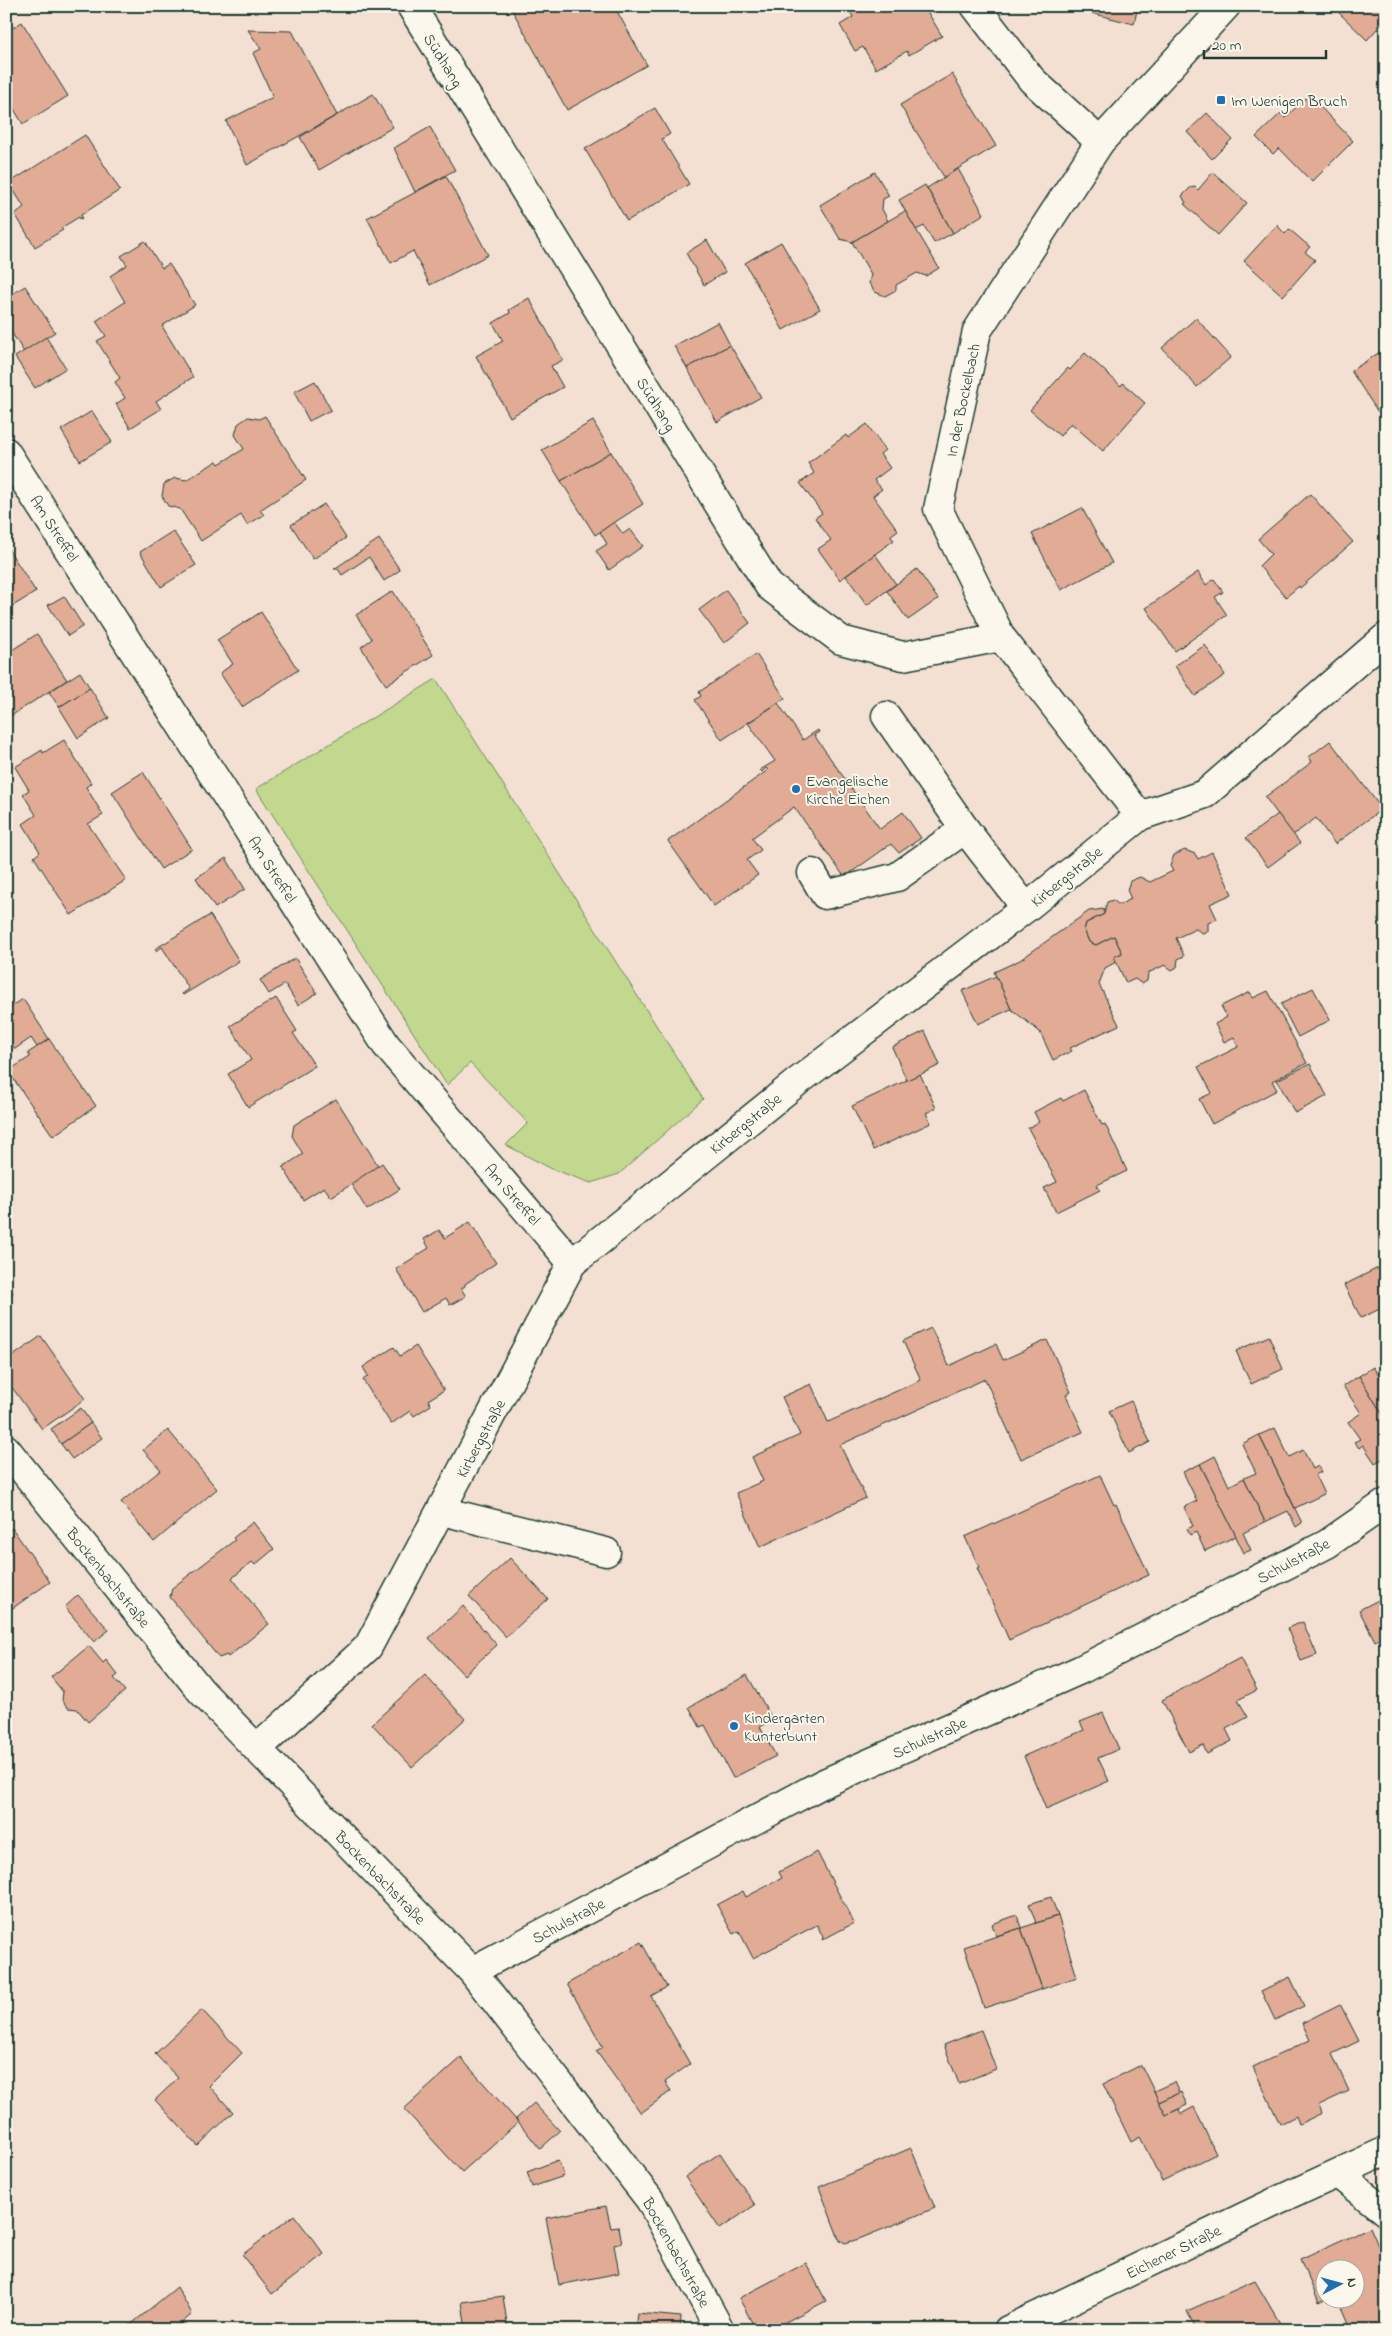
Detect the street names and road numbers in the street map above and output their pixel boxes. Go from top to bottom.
street label: Südhang [416,29,468,93]
street label: In der Bockelbach [940,341,988,459]
street label: Südhang [629,373,681,437]
street label: Am Streffel [23,491,84,567]
street label: Am Streffel [241,832,302,908]
street label: Kirbergstraße [1026,841,1109,914]
street label: Kirbergstraße [705,1088,788,1161]
street label: Am Streffel [478,1159,545,1232]
street label: Kirbergstraße [451,1395,513,1483]
street label: Bockenbachstraße [59,1522,156,1634]
street label: Schulstraße [1253,1532,1335,1591]
street label: Schulstraße [889,1711,972,1766]
street label: Bockenbachstraße [328,1825,431,1931]
street label: Schulstraße [528,1892,610,1951]
street label: Bockenbachstraße [635,2193,716,2313]
street label: Eichener Straße [1122,2219,1226,2286]

